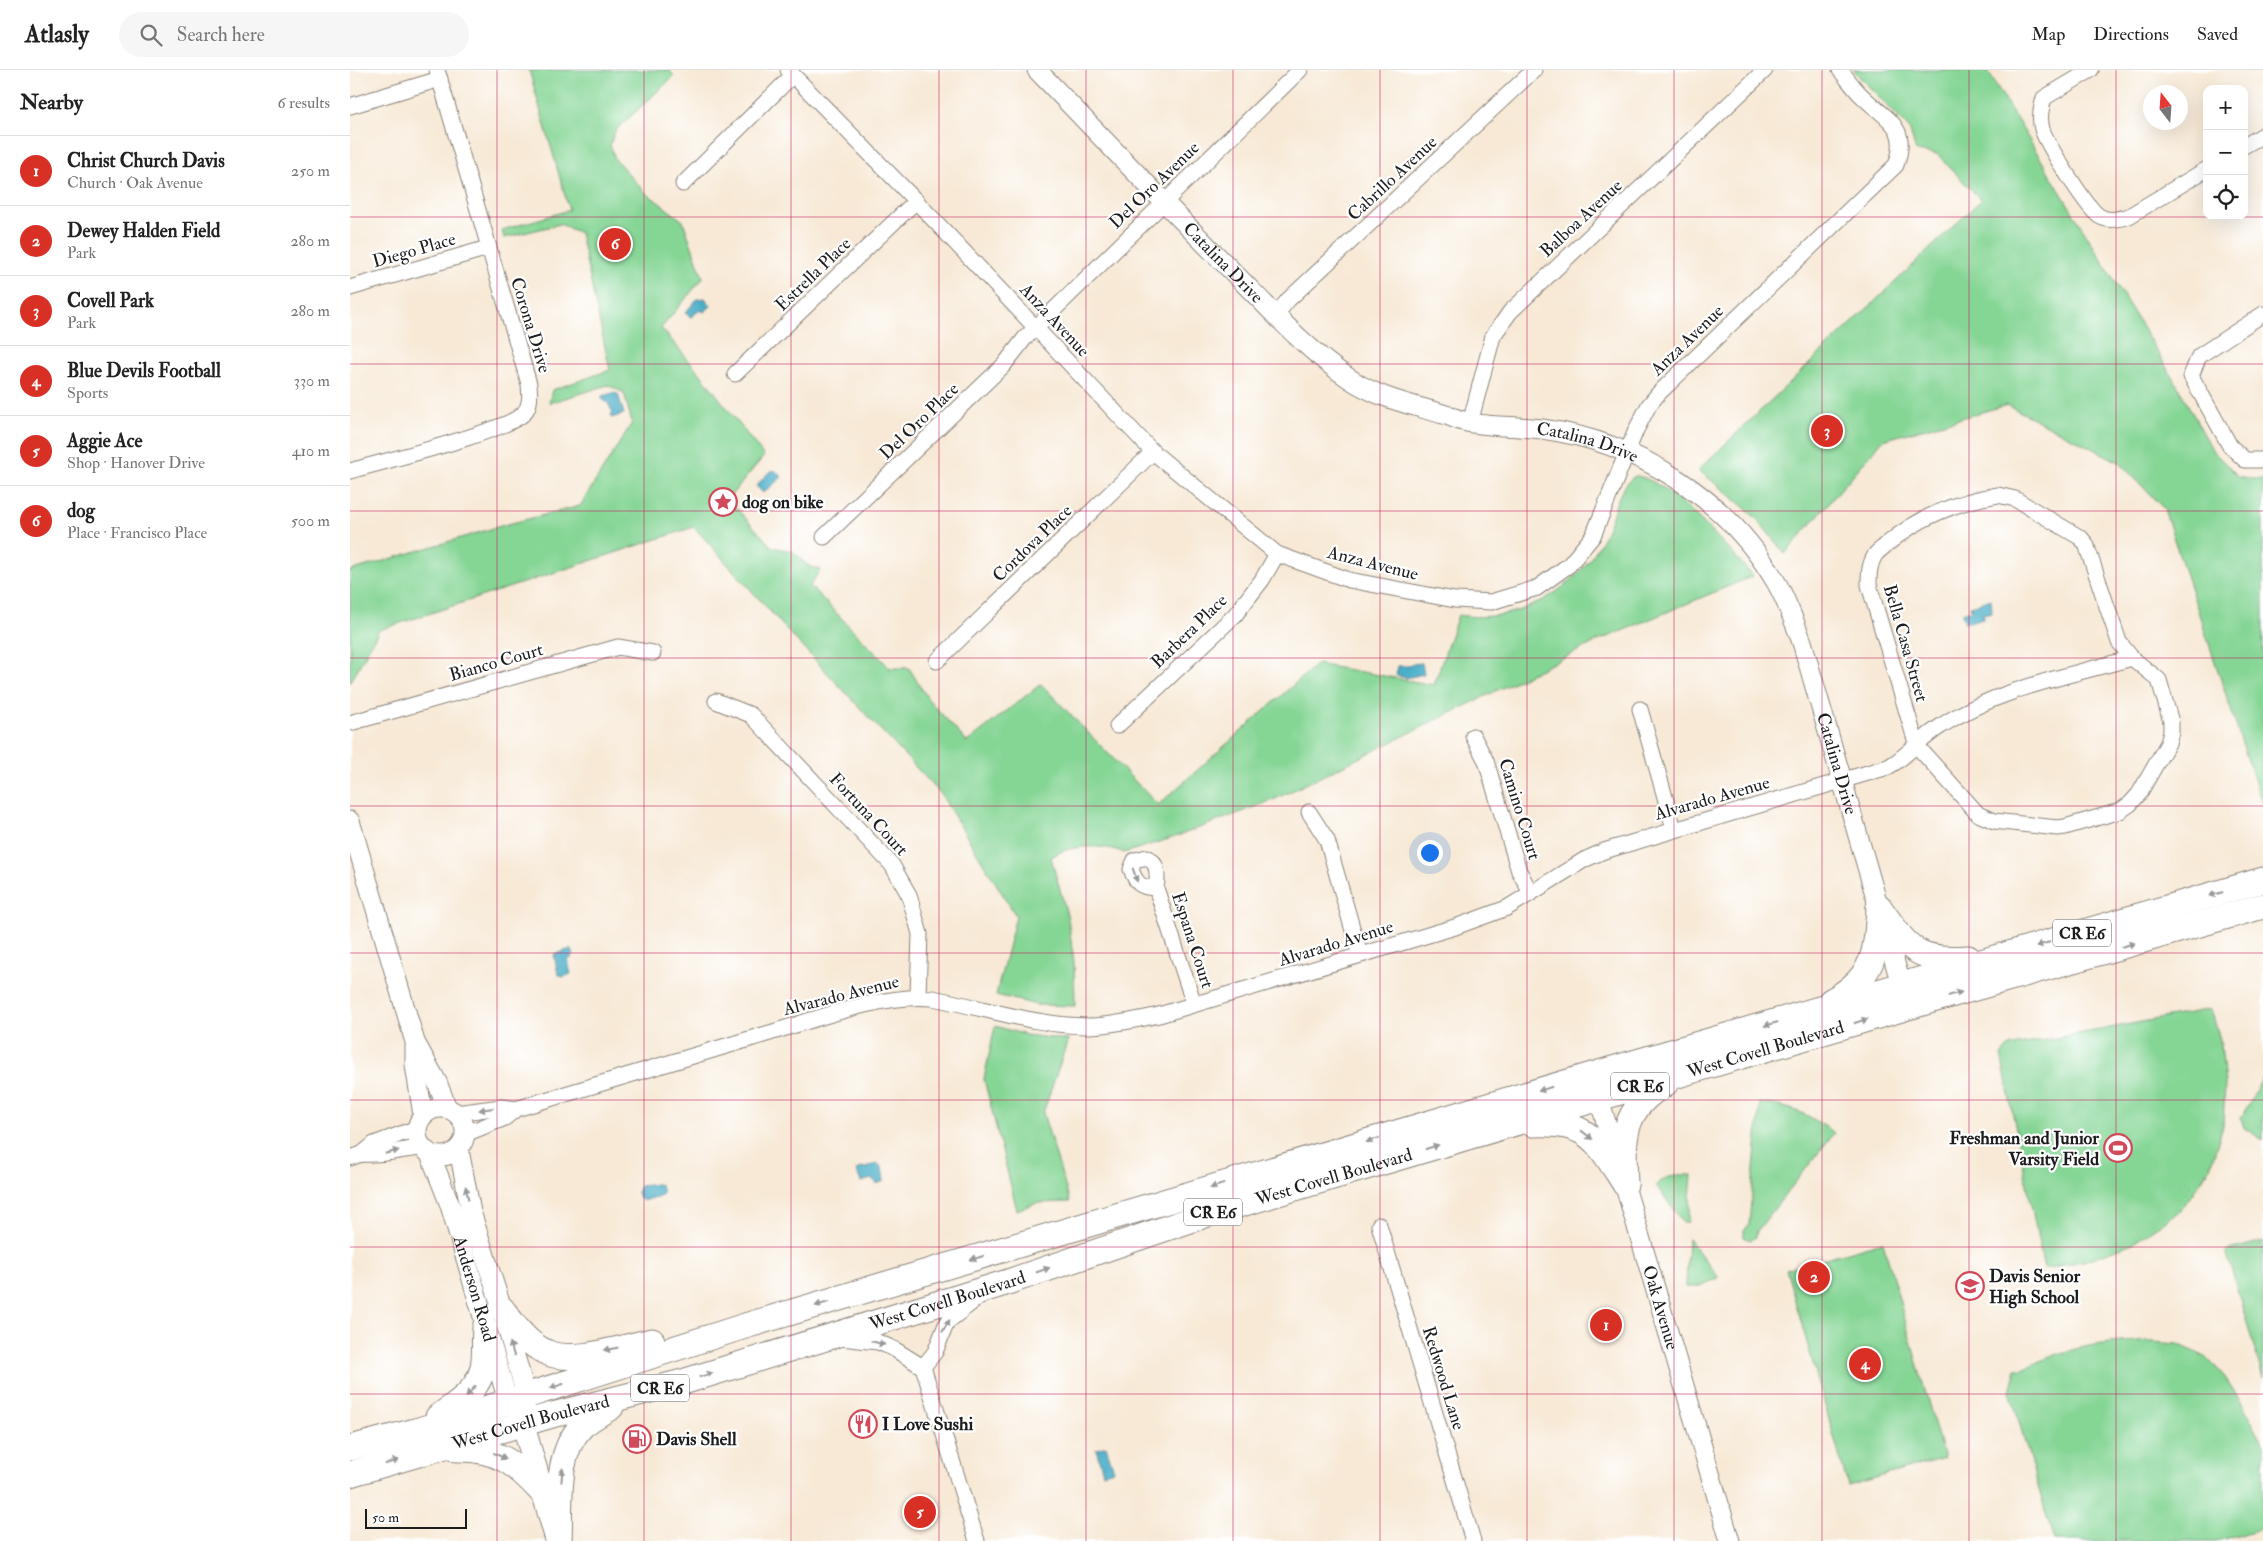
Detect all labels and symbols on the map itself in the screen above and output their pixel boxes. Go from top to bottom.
north arrow [2143,85,2188,130]
street label: Cabrillo Avenue [1343,131,1442,226]
street label: Del Oro Avenue [1104,136,1205,234]
street label: Balboa Avenue [1535,174,1628,262]
street label: Catalina Drive [1178,217,1268,309]
pin: 6 [599,225,631,263]
street label: Diego Place [370,228,459,273]
street label: Estrella Place [771,232,857,316]
street label: Corona Drive [505,275,556,376]
street label: Anza Avenue [1014,278,1095,362]
street label: Anza Avenue [1645,300,1729,382]
street label: Del Oro Place [875,377,964,465]
pin: 3 [1811,412,1843,450]
street label: Catalina Drive [1535,417,1642,468]
place icon: dog on bike [708,487,738,517]
place label: dog on bike [742,491,824,514]
street label: Cordova Place [988,499,1077,587]
street label: Anza Avenue [1324,541,1421,586]
street label: Bella Casa Street [1878,582,1933,705]
street label: Barbera Place [1146,589,1233,673]
street label: Bianco Court [447,638,546,687]
street label: Catalina Drive [1811,710,1862,818]
street label: Camino Court [1493,756,1546,863]
street label: Fortuna Court [824,768,913,861]
street label: Alvarado Avenue [1651,771,1773,826]
your location [1417,840,1443,866]
one-way arrow [1131,868,1139,883]
street label: Espana Court [1166,889,1219,991]
one-way arrow [2209,890,2224,898]
street label: Alvarado Avenue [1275,915,1397,972]
road number: CR E6 [2053,920,2111,946]
one-way arrow [2036,941,2051,949]
one-way arrow [2121,941,2136,949]
street label: Alvarado Avenue [780,970,902,1021]
one-way arrow [1948,989,1963,997]
street label: West Covell Boulevard [1683,1016,1847,1084]
one-way arrow [1853,1016,1868,1024]
one-way arrow [1764,1020,1779,1028]
road number: CR E6 [1611,1072,1669,1100]
one-way arrow [1537,1085,1552,1093]
one-way arrow [478,1105,494,1113]
place label: Freshman and Junior Varsity Field [1949,1127,2099,1171]
one-way arrow [1580,1130,1594,1140]
sports icon: Freshman and Junior Varsity Field [2103,1133,2133,1163]
one-way arrow [1365,1136,1380,1144]
street label: West Covell Boulevard [1252,1143,1415,1211]
one-way arrow [1424,1143,1439,1151]
one-way arrow [385,1148,400,1156]
one-way arrow [1209,1183,1224,1191]
one-way arrow [462,1184,470,1200]
road number: CR E6 [1184,1198,1242,1226]
street label: Anderson Road [447,1232,501,1345]
one-way arrow [970,1254,985,1262]
pin: 2 [1798,1258,1830,1296]
street label: Oak Avenue [1637,1263,1684,1353]
place label: Davis Senior High School [1989,1265,2080,1309]
street label: West Covell Boulevard [865,1266,1029,1336]
one-way arrow [1036,1266,1051,1274]
school or university icon: Davis Senior High School [1955,1271,1985,1301]
one-way arrow [814,1300,829,1308]
pin: 1 [1590,1306,1622,1344]
one-way arrow [942,1319,951,1332]
street label: Redwood Lane [1417,1323,1470,1433]
one-way arrow [870,1339,886,1347]
one-way arrow [508,1341,516,1356]
pin: 4 [1849,1345,1881,1383]
one-way arrow [603,1346,619,1354]
one-way arrow [698,1371,713,1379]
road number: CR E6 [631,1375,689,1402]
one-way arrow [549,1382,564,1390]
one-way arrow [465,1384,477,1396]
street label: West Covell Boulevard [448,1390,612,1456]
restaurant icon: I Love Sushi [848,1409,878,1439]
place label: I Love Sushi [882,1413,973,1436]
fuel station icon: Davis Shell [622,1424,652,1454]
place label: Davis Shell [656,1428,737,1451]
one-way arrow [493,1453,507,1461]
one-way arrow [385,1457,400,1465]
one-way arrow [559,1467,567,1483]
pin: 5 [904,1493,936,1531]
scale bar [365,1506,468,1529]

